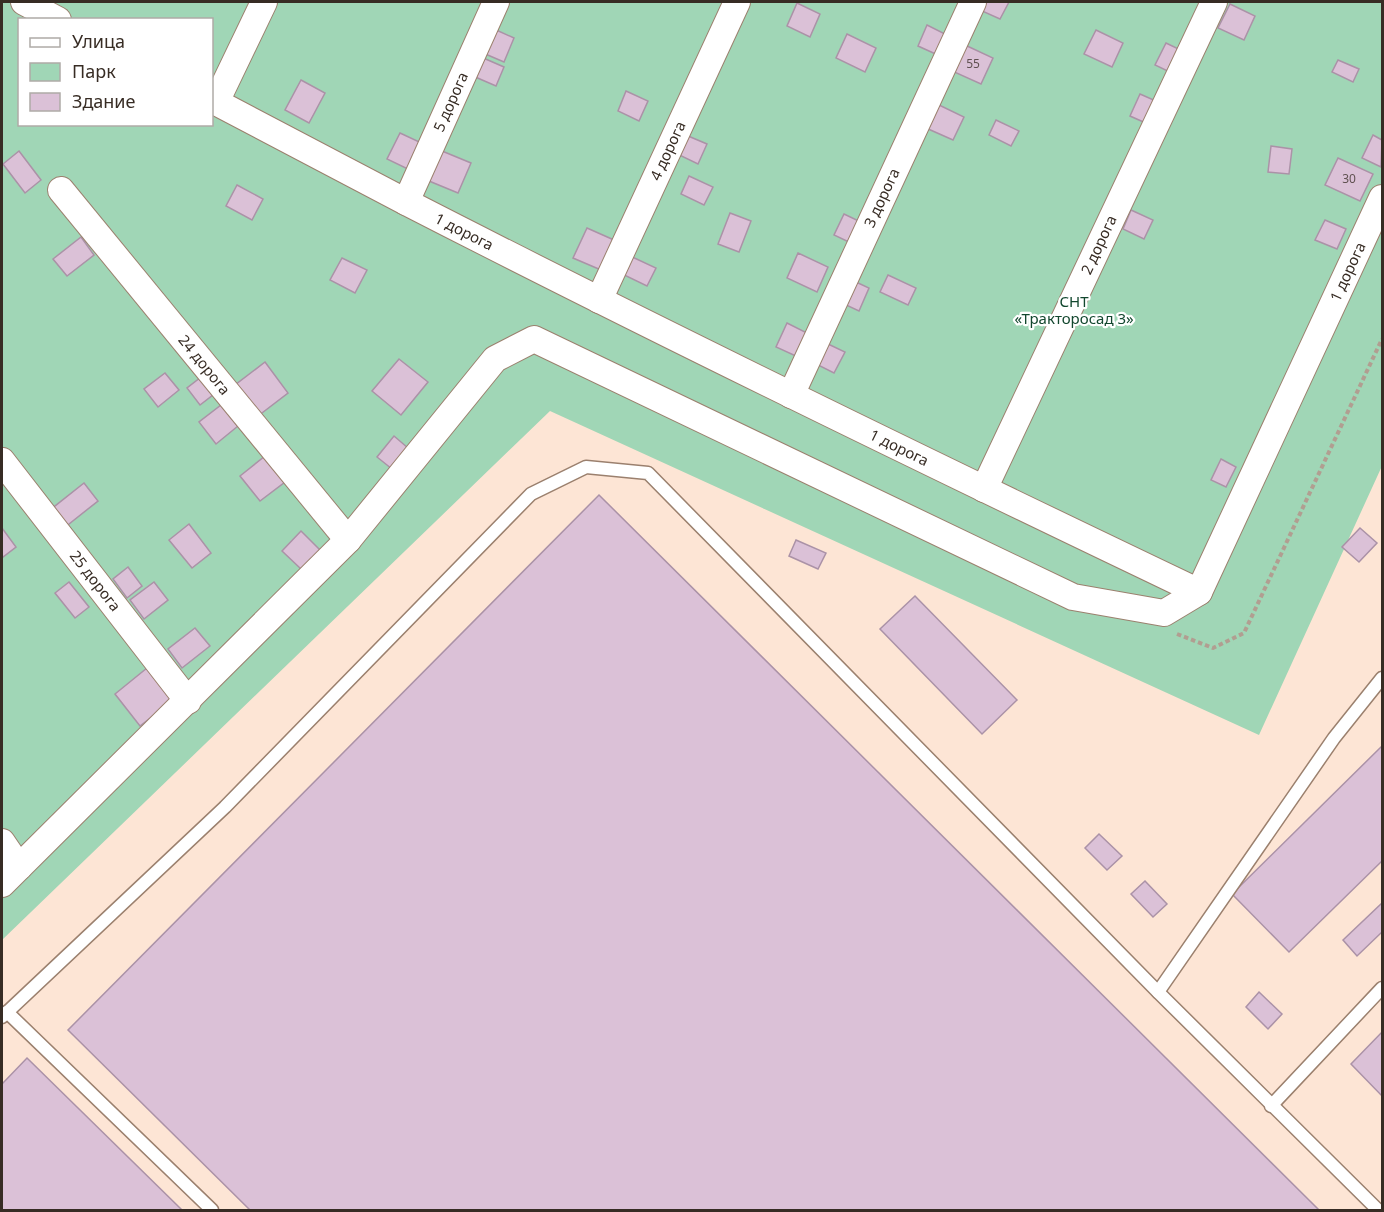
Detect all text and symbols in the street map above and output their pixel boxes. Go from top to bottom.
legend [18,18,213,126]
text: Улица [72,29,125,53]
house number: 55 [966,55,980,72]
text: Парк [72,59,116,83]
street label: 5 дорога [428,69,472,135]
text: Здание [72,89,136,113]
street label: 4 дорога [645,118,690,184]
street label: 3 дорога [859,165,904,231]
house number: 30 [1342,170,1356,187]
street label: 1 дорога [432,208,497,254]
street label: 2 дорога [1076,212,1121,278]
street label: 1 дорога [1325,239,1370,305]
park label: СНТ «Тракторосад 3» [1014,291,1134,328]
street label: 24 дорога [174,330,235,399]
street label: 1 дорога [867,424,932,470]
street label: 25 дорога [66,546,126,615]

